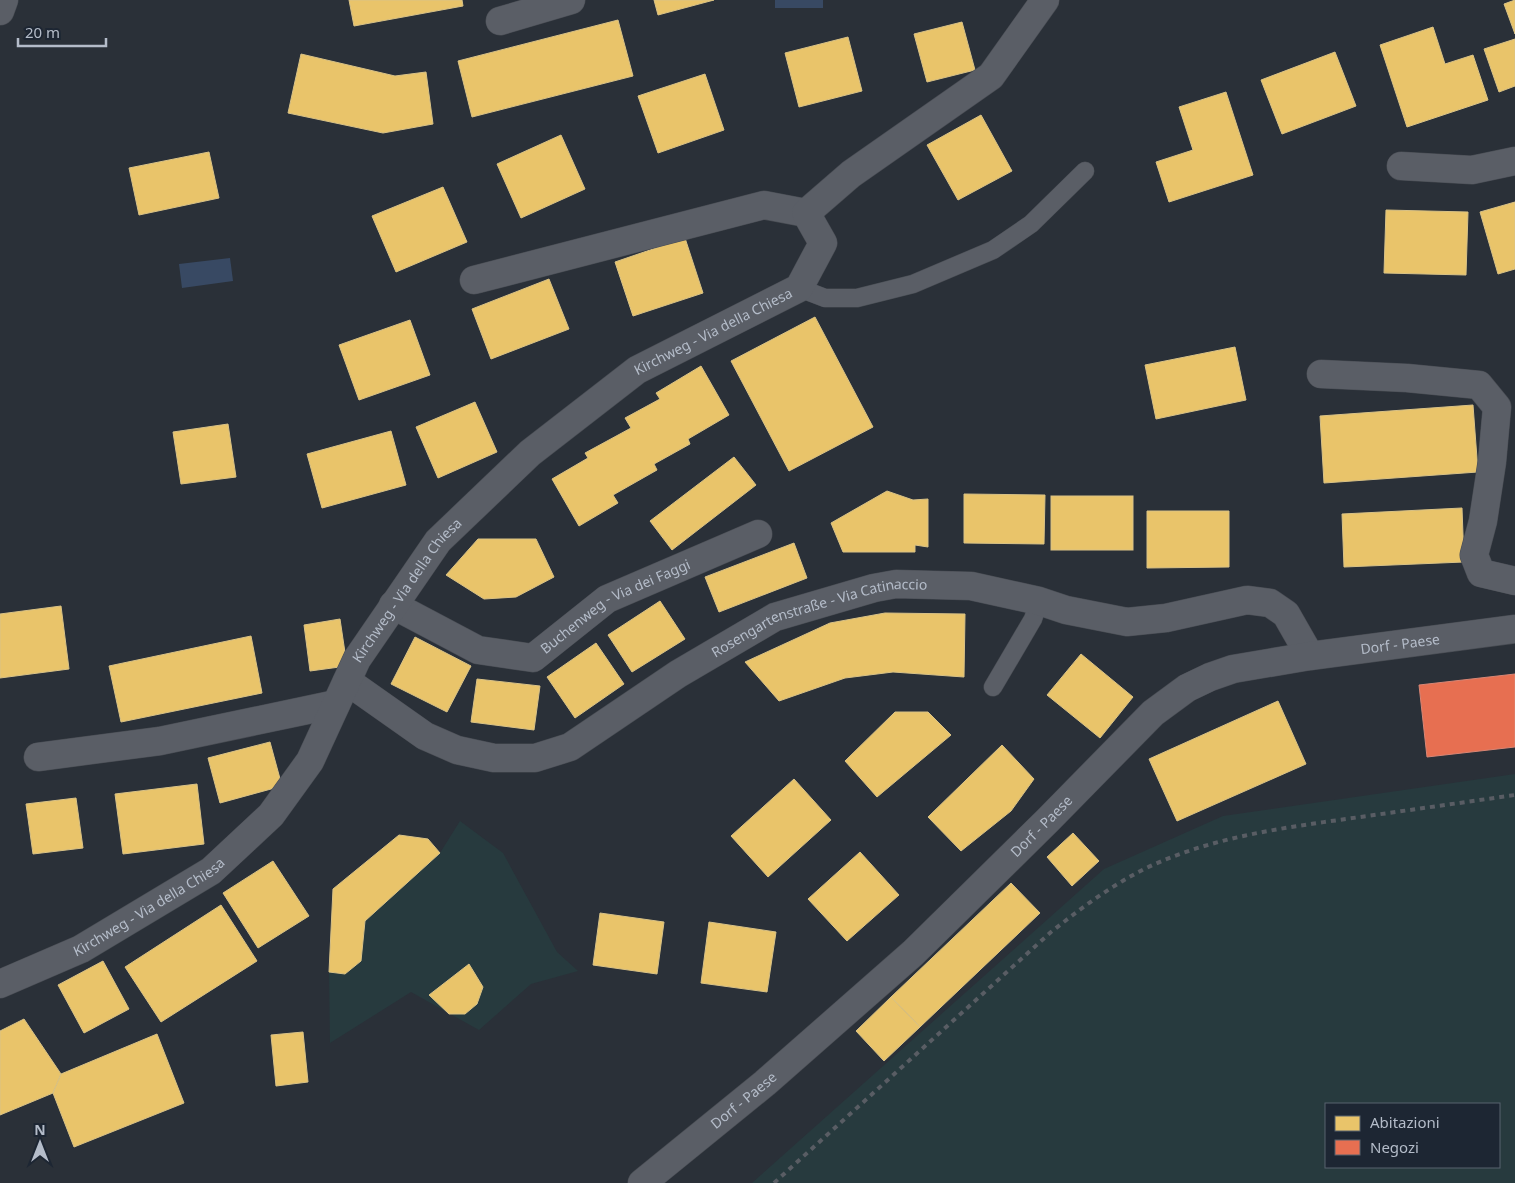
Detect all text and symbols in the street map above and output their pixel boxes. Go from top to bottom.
scale bar [18,15,105,47]
text: 20 m [25,22,60,42]
street label: Kirchweg - Via della Chiesa [631,283,795,379]
street label: Kirchweg - Via della Chiesa [347,513,466,666]
street label: Buchenweg - Via dei Faggi [536,554,693,658]
street label: Rosengartenstraße - Via Catinaccio [708,574,928,661]
street label: Dorf - Paese [1359,629,1441,658]
street label: Dorf - Paese [1006,791,1076,861]
street label: Kirchweg - Via della Chiesa [70,853,229,960]
street label: Dorf - Paese [706,1067,780,1133]
legend [1325,1103,1500,1168]
text: Abitazioni [1370,1112,1440,1132]
north arrow [15,1118,65,1168]
text: N [34,1120,46,1139]
text: Negozi [1370,1137,1419,1157]

